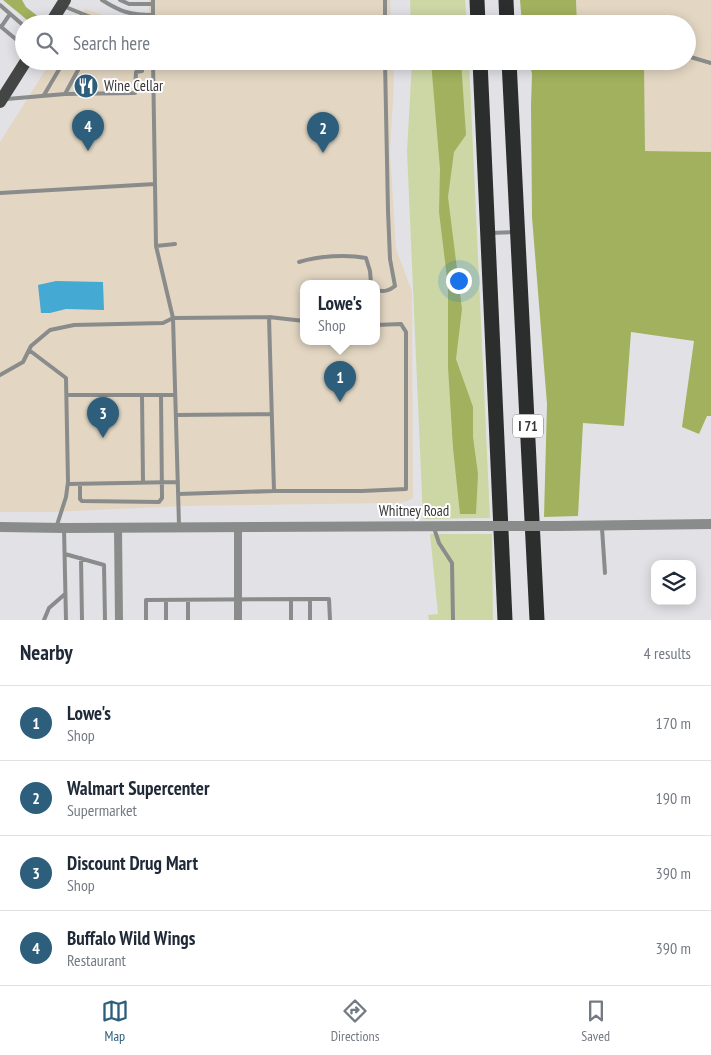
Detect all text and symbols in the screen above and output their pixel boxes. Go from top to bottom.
search box [15,15,696,70]
icon: search [33,29,61,57]
text: Search here [73,31,150,55]
restaurant icon: Wine Cellar [73,73,99,99]
place label: Wine Cellar [104,76,164,95]
pin: 4 [72,110,104,151]
pin: 2 [307,112,339,153]
your location [446,268,472,294]
popup [300,280,380,345]
text: Lowe's [318,291,362,315]
text: Shop [318,315,346,335]
pin: 1 [324,361,356,402]
pin: 3 [87,397,119,438]
road number: I 71 [513,414,543,438]
street label: Whitney Road [379,501,449,520]
map controls [651,560,696,605]
button: layers [651,560,696,605]
text: Nearby [20,639,73,666]
text: 4 results [644,643,691,663]
text: Lowe's [67,701,111,725]
text: 1 [32,713,40,733]
text: 170 m [656,713,691,733]
text: Shop [67,725,95,745]
text: Walmart Supercenter [67,776,210,800]
text: 2 [32,788,40,808]
text: 190 m [656,788,691,808]
text: Supermarket [67,800,137,820]
text: Discount Drug Mart [67,851,198,875]
text: 3 [32,863,40,883]
text: 390 m [656,863,691,883]
text: Shop [67,875,95,895]
text: Buffalo Wild Wings [67,926,195,950]
text: 4 [32,938,40,958]
text: 390 m [656,938,691,958]
text: Restaurant [67,950,126,970]
tab: Map [101,997,129,1045]
tab: Directions [331,997,379,1045]
tab: Saved [581,997,610,1045]

